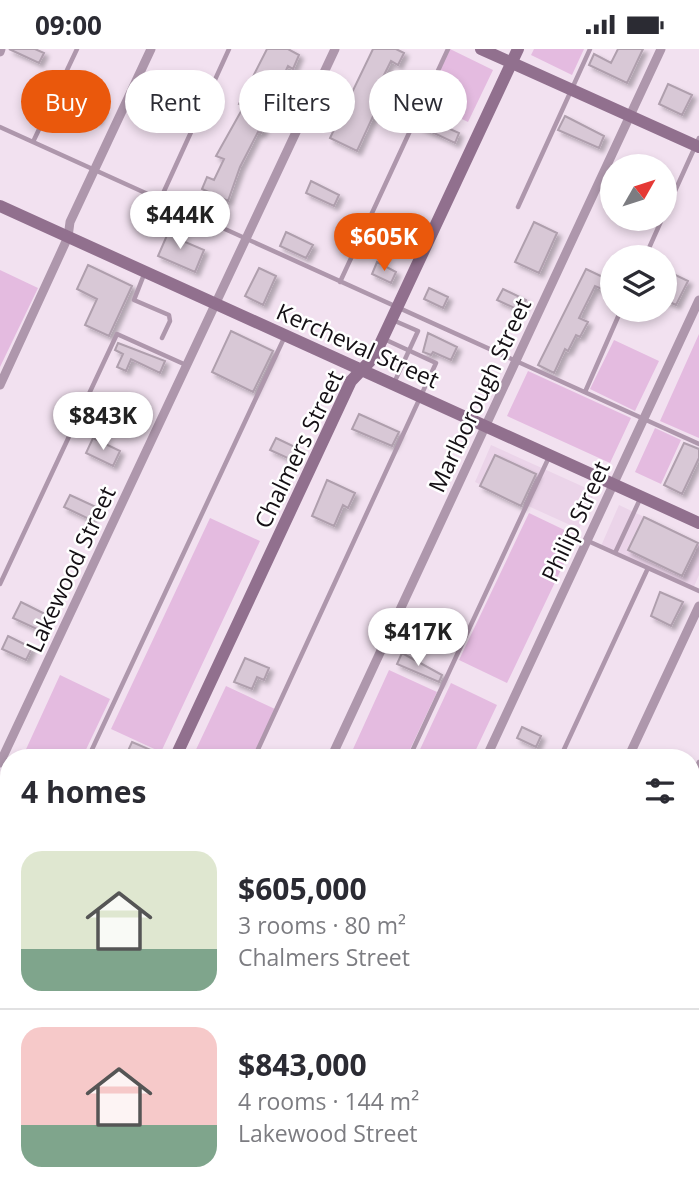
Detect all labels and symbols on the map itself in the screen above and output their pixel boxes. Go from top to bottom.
north arrow [600,154,677,231]
pin: $444K [131,191,229,251]
pin: $605K [335,213,433,273]
street label: Marlborough Street [420,293,538,497]
street label: Kercheval Street [272,295,444,395]
street label: Chalmers Street [246,365,350,533]
pin: $843K [54,393,152,452]
street label: Philip Street [533,455,617,587]
street label: Lakewood Street [18,481,122,657]
pin: $417K [369,609,467,668]

